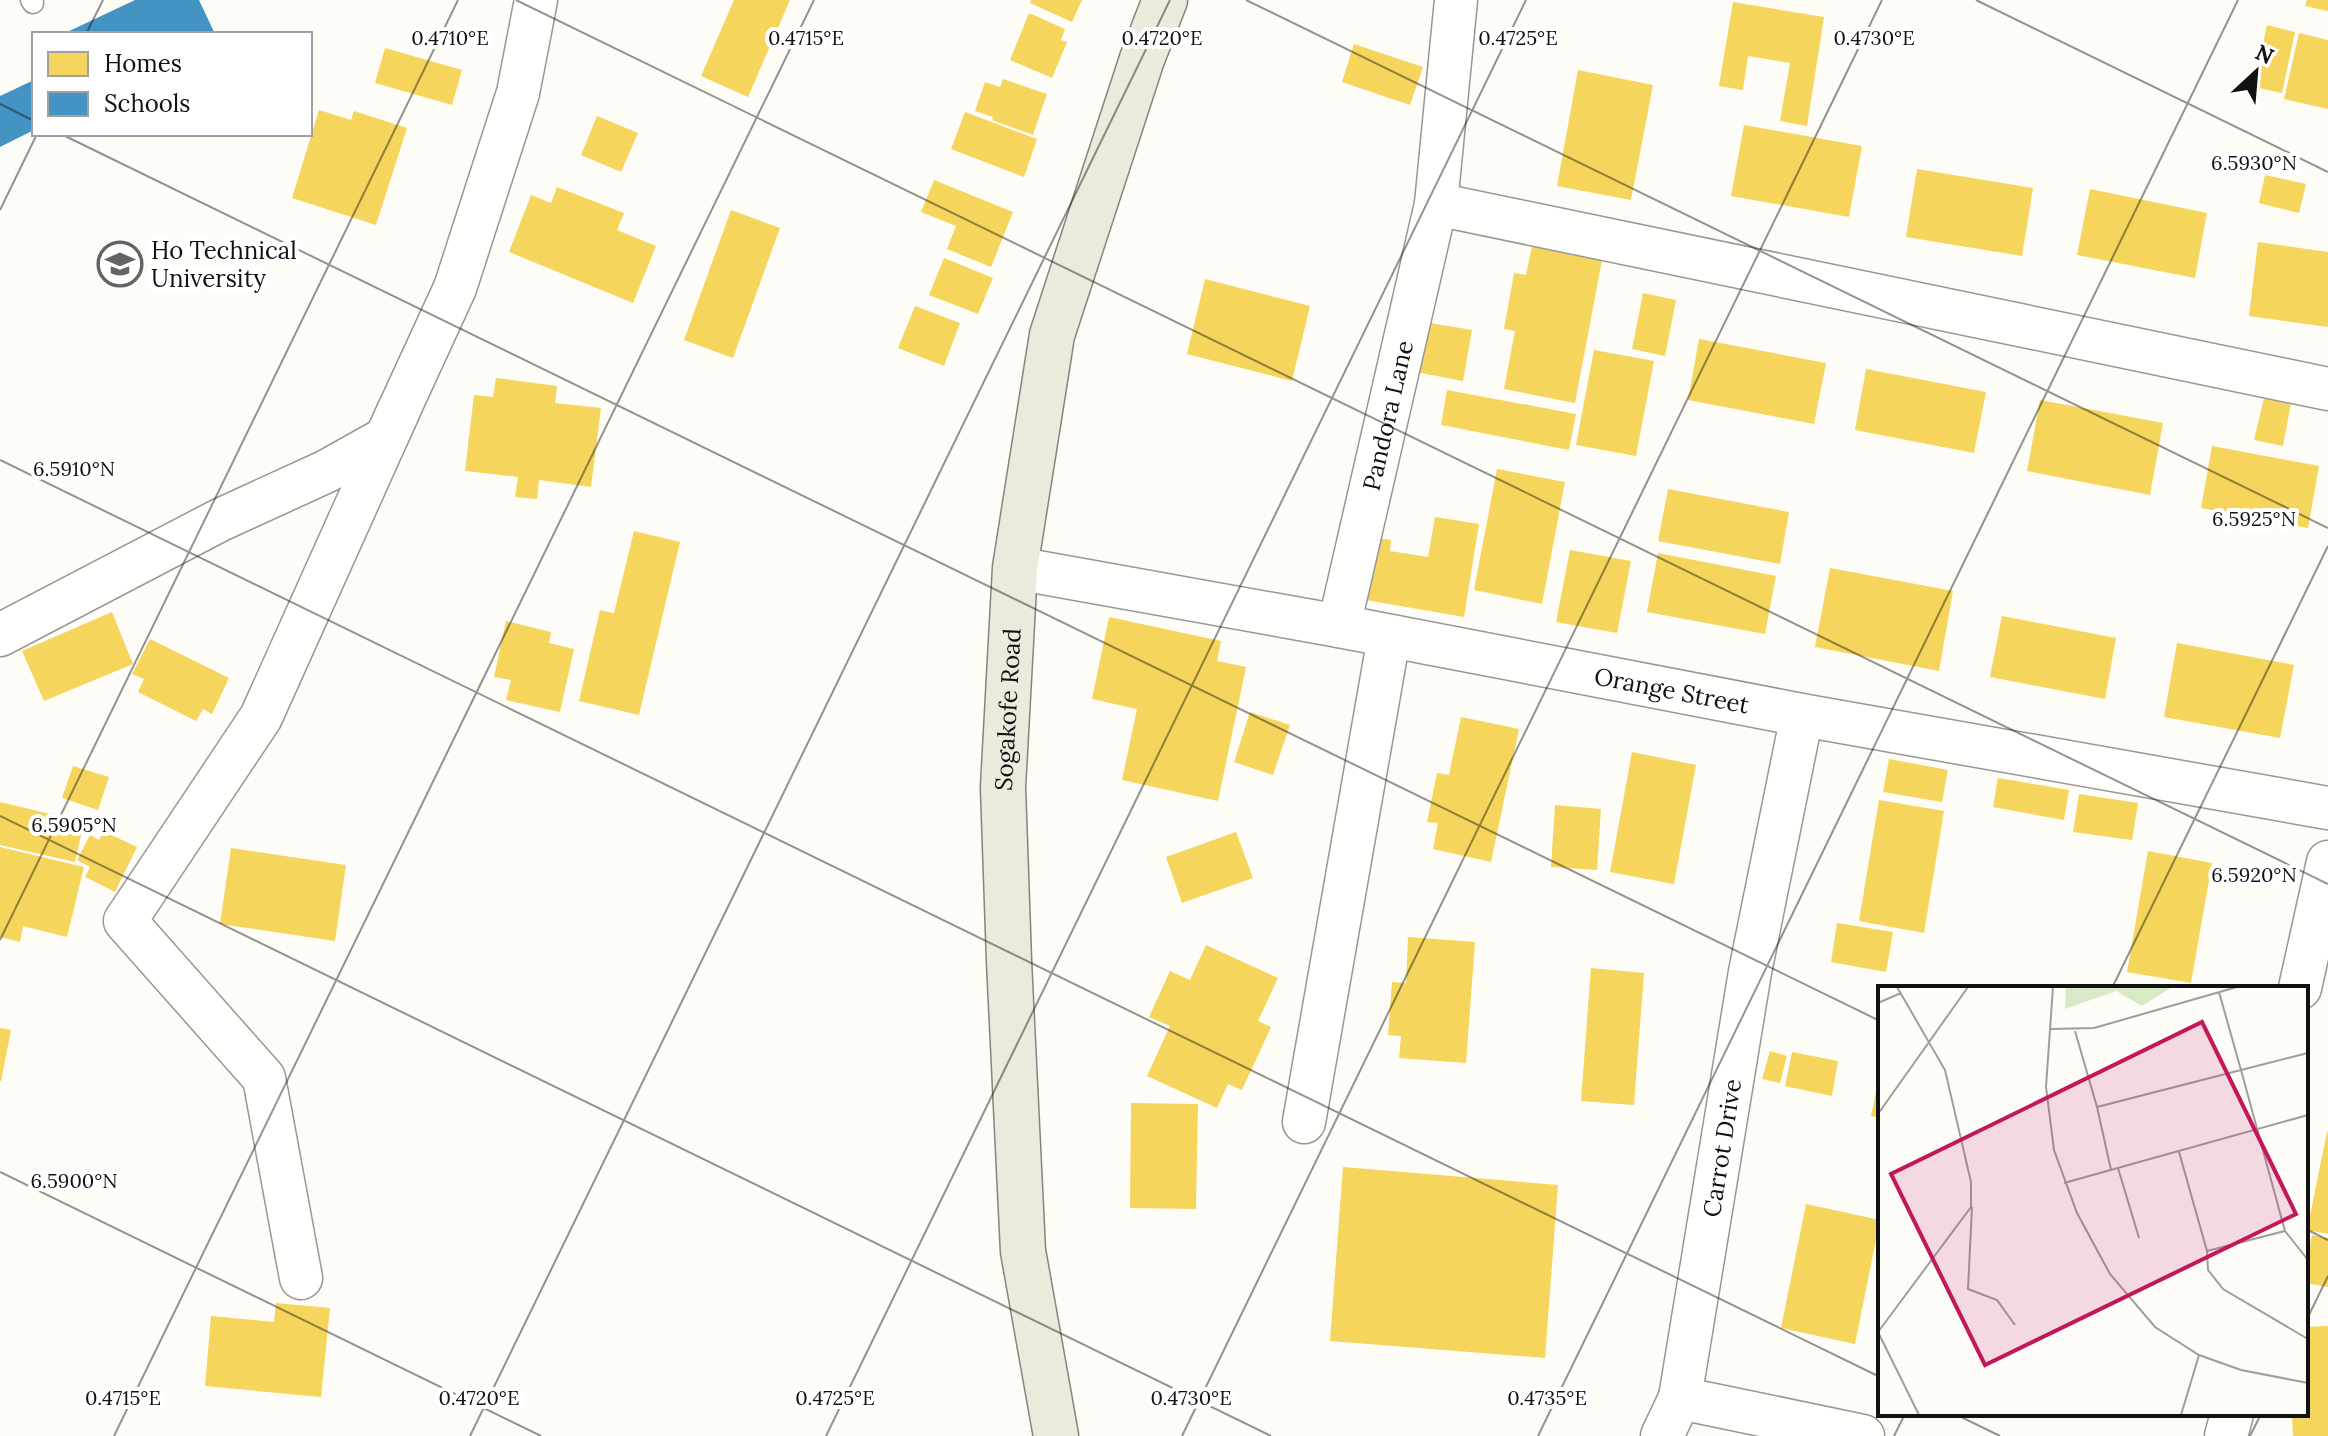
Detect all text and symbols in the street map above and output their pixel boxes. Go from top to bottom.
text: 0.4710°E [411,25,489,50]
text: 0.4715°E [768,25,844,50]
text: 0.4720°E [1122,25,1202,50]
text: 0.4725°E [1478,25,1558,50]
text: 0.4730°E [1833,25,1915,50]
legend [32,32,312,136]
north arrow [2216,32,2296,112]
text: N [2251,38,2279,70]
text: Homes [104,48,182,79]
text: Schools [104,88,190,119]
text: 6.5930°N [2211,150,2297,175]
place label: Ho Technical University [151,235,297,294]
school or university icon: Ho Technical University [96,240,144,288]
street label: Pandora Lane [1355,337,1420,494]
text: 6.5910°N [33,456,115,481]
text: 6.5925°N [2212,506,2296,531]
street label: Sogakofe Road [987,627,1027,792]
street label: Orange Street [1592,660,1752,720]
text: 6.5905°N [31,812,117,837]
text: 6.5920°N [2211,862,2297,887]
inset map [1878,986,2308,1416]
street label: Carrot Drive [1696,1077,1748,1219]
text: 6.5900°N [30,1168,118,1193]
text: 0.4715°E [85,1385,161,1410]
text: 0.4720°E [439,1385,519,1410]
text: 0.4725°E [795,1385,875,1410]
text: 0.4730°E [1150,1385,1232,1410]
text: 0.4735°E [1507,1385,1587,1410]

